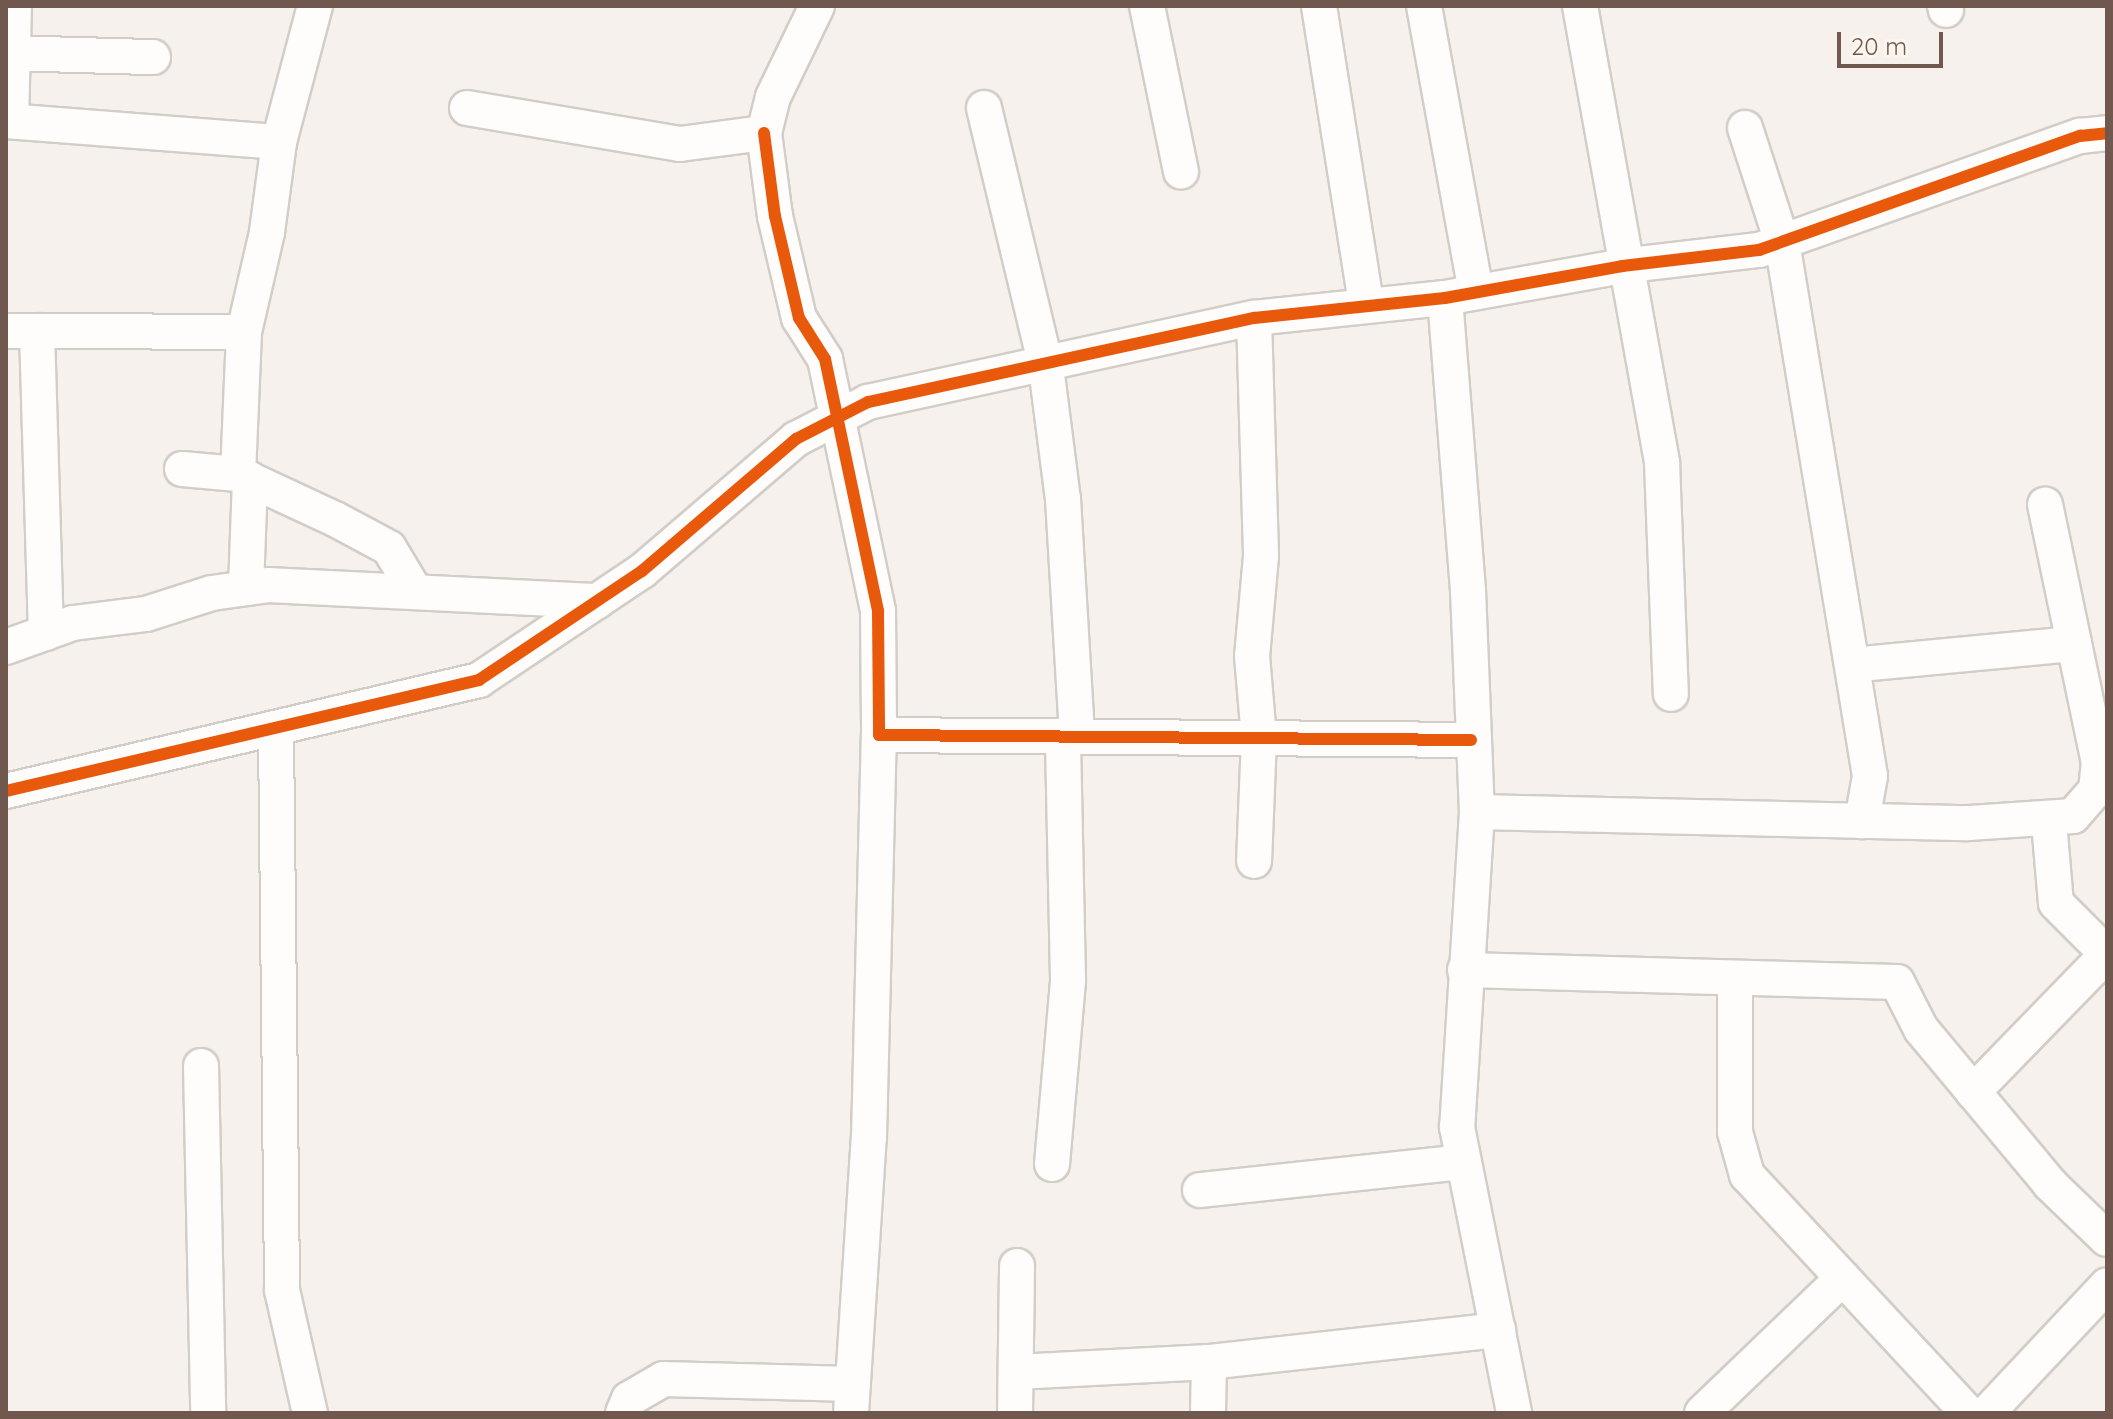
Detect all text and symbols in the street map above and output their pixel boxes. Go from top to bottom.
scale bar [1841,16,1947,66]
text: 20 m [1851,31,1907,61]

